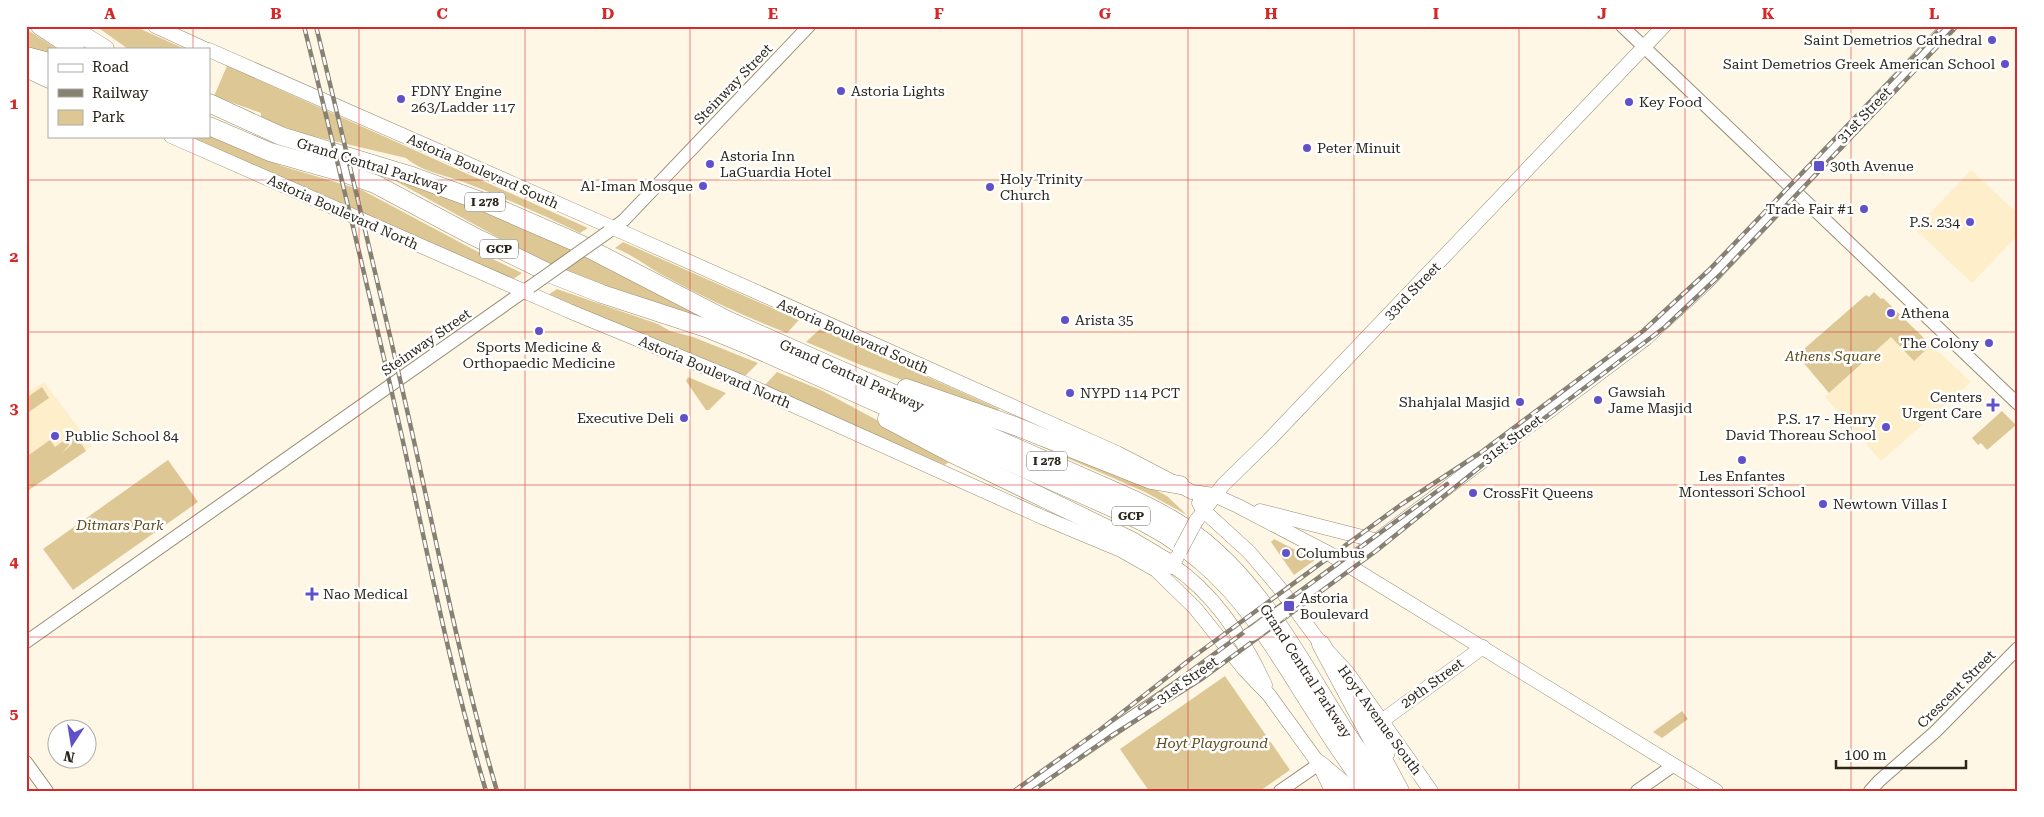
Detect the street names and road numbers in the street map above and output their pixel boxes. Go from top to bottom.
street label: Steinway Street [691,41,775,127]
street label: 31st Street [1833,84,1895,146]
street label: Astoria Boulevard South [405,130,561,212]
street label: Grand Central Parkway [295,134,450,196]
street label: Astoria Boulevard North [265,171,421,253]
road number: I 278 [465,192,505,212]
road number: GCP [480,240,518,258]
street label: 33rd Street [1381,259,1443,323]
street label: Astoria Boulevard South [775,295,931,377]
street label: Steinway Street [378,305,474,379]
street label: Astoria Boulevard North [637,333,793,411]
street label: Grand Central Parkway [777,336,927,414]
street label: 31st Street [1479,411,1545,467]
road number: I 278 [1027,452,1067,471]
road number: GCP [1112,506,1150,526]
street label: Grand Central Parkway [1257,601,1356,742]
street label: Crescent Street [1914,647,1998,731]
street label: 31st Street [1153,653,1221,707]
street label: 29th Street [1398,655,1466,711]
street label: Hoyt Avenue South [1335,662,1425,778]

